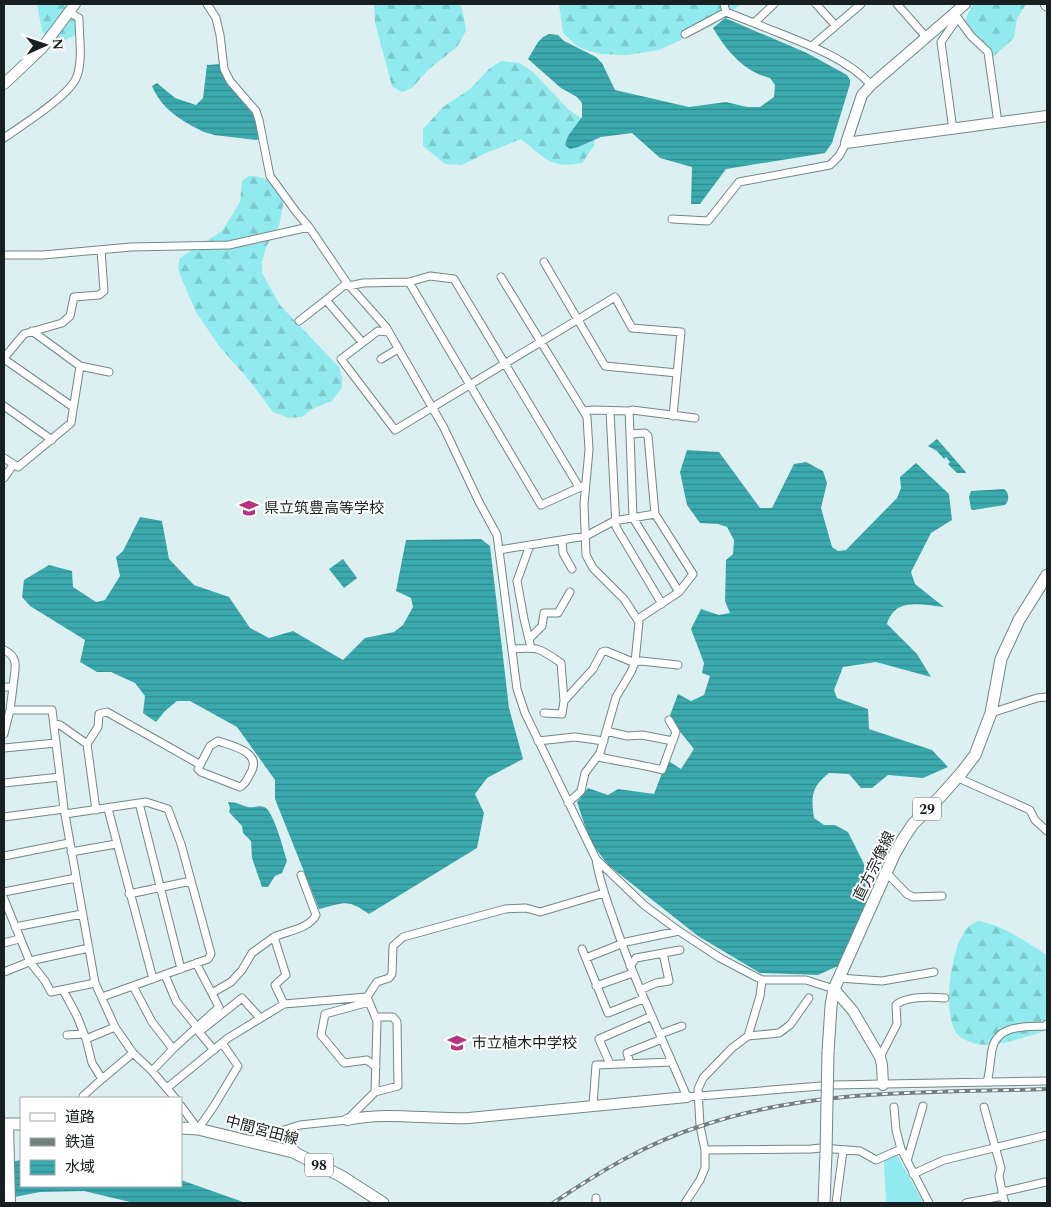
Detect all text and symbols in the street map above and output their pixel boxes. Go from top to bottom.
north arrow [20,20,70,70]
text: N [47,38,68,51]
school or university icon: 県立筑豊高等学校 [238,497,260,519]
place label: 県立筑豊高等学校 [264,497,384,520]
road number: 29 [913,798,941,821]
street label: 直方宗像線 [848,827,901,905]
school or university icon: 市立植木中学校 [446,1032,468,1054]
place label: 市立植木中学校 [472,1032,577,1055]
legend [20,1097,182,1187]
text: 道路 [65,1106,95,1129]
street label: 中間宮田線 [223,1110,301,1151]
text: 鉄道 [65,1131,95,1154]
road number: 98 [305,1154,333,1176]
text: 水域 [65,1156,95,1179]

